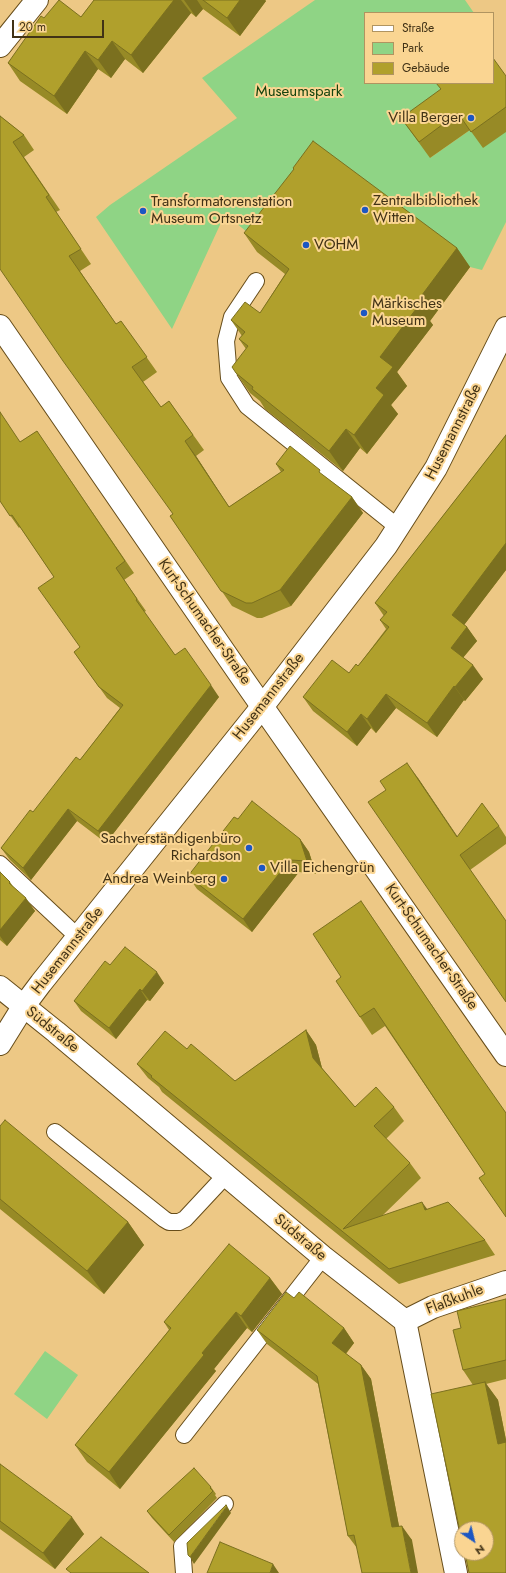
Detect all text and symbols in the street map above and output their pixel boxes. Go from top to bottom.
scale bar [14,12,106,38]
legend [364,12,494,84]
text: 20 m [19,18,46,36]
text: Straße [402,19,434,37]
text: Park [402,39,423,57]
text: Gebäude [402,59,449,77]
park label: Museumspark [256,83,342,101]
place label: Villa Berger [388,109,463,127]
marker: Villa Berger [466,113,476,123]
place label: Zentralbibliothek Witten [373,192,478,227]
place label: Transformatorenstation Museum Ortsnetz [151,193,292,228]
marker: Zentralbibliothek Witten [360,205,370,215]
marker: Transformatorenstation Museum Ortsnetz [138,206,148,216]
place label: VOHM [314,236,358,254]
marker: VOHM [301,240,311,250]
place label: Märkisches Museum [372,295,442,330]
marker: Märkisches Museum [359,308,369,318]
street label: Husemannstraße [422,381,486,483]
street label: Kurt-Schumacher-Straße [154,556,254,688]
street label: Husemannstraße [230,650,308,744]
place label: Sachverständigenbüro Richardson [100,830,241,865]
marker: Sachverständigenbüro Richardson [244,843,254,853]
place label: Villa Eichengrün [270,859,375,877]
marker: Villa Eichengrün [257,863,267,873]
place label: Andrea Weinberg [102,870,216,888]
marker: Andrea Weinberg [219,874,229,884]
street label: Kurt-Schumacher-Straße [381,881,481,1013]
street label: Husemannstraße [29,904,107,998]
street label: Südstraße [22,1003,82,1057]
street label: Südstraße [270,1211,330,1265]
street label: Flaßkuhle [424,1281,486,1319]
north arrow [454,1521,494,1561]
text: N [472,1541,488,1559]

